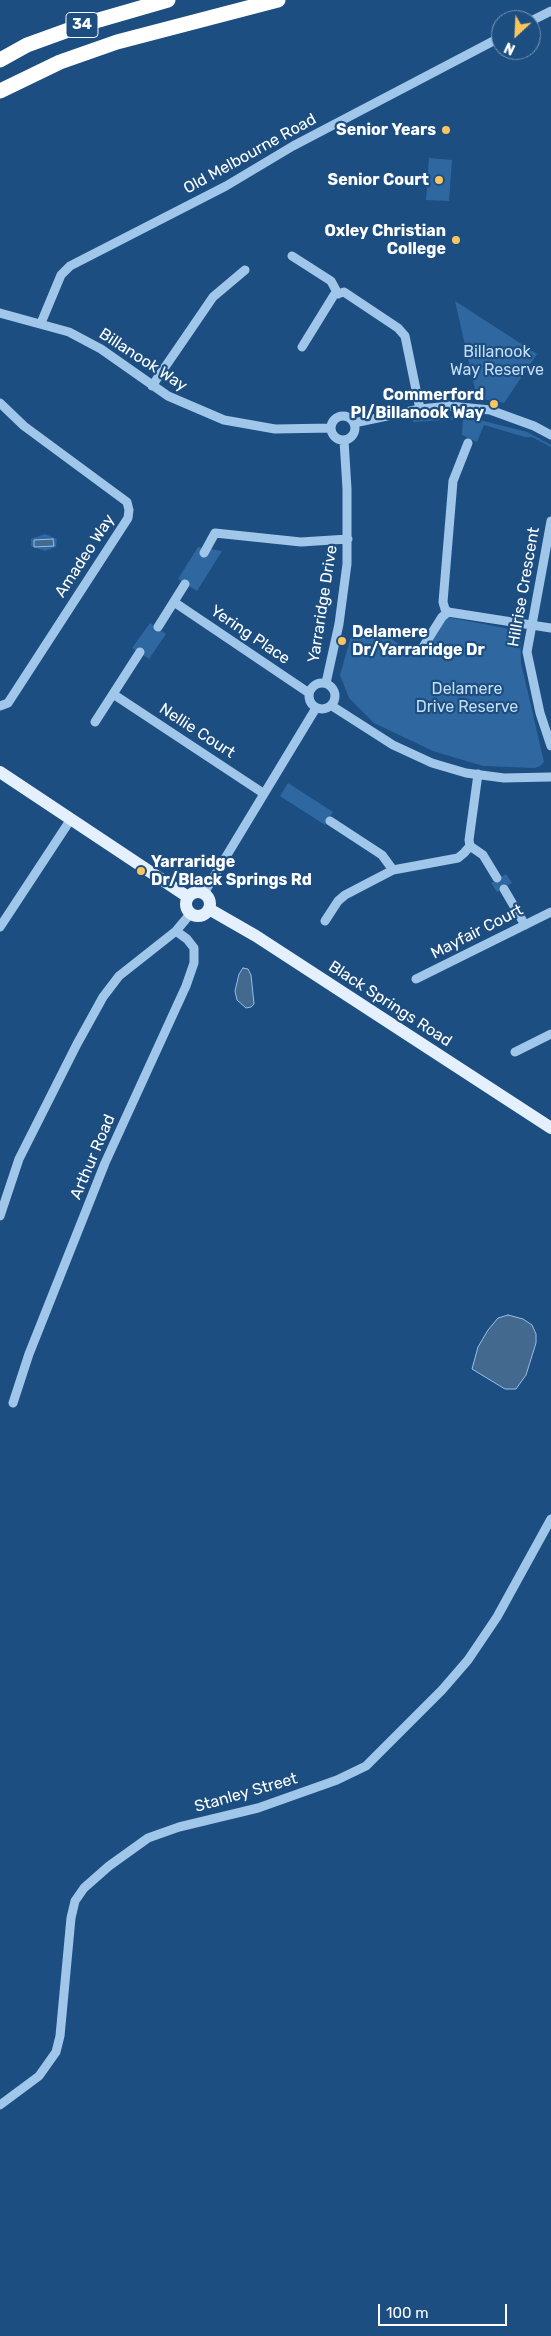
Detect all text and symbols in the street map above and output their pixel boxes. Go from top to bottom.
north arrow [491,10,541,60]
road number: 34 [66,12,98,38]
text: N [502,38,518,58]
street label: Old Melbourne Road [180,110,320,198]
place label: Senior Years [336,120,436,140]
marker: Senior Years [440,124,452,136]
place label: Senior Court [328,170,429,190]
marker: Senior Court [433,174,445,186]
place label: Oxley Christian College [325,221,446,259]
marker: Oxley Christian College [450,234,462,246]
street label: Billanook Way [95,324,191,396]
park label: Billanook Way Reserve [450,342,544,380]
place label: Commerford Pl/Billanook Way [351,385,484,423]
marker: Commerford Pl/Billanook Way [488,398,500,410]
street label: Amadeo Way [51,511,119,601]
street label: Hillrise Crescent [504,526,544,648]
street label: Yarraridge Drive [304,544,342,664]
street label: Yering Place [207,601,293,669]
place label: Delamere Dr/Yarraridge Dr [352,622,485,660]
marker: Delamere Dr/Yarraridge Dr [336,635,348,647]
park label: Delamere Drive Reserve [416,679,518,717]
street label: Nellie Court [156,699,238,763]
place label: Yarraridge Dr/Black Springs Rd [151,852,312,890]
marker: Yarraridge Dr/Black Springs Rd [135,865,147,877]
street label: Mayfair Court [428,901,526,963]
street label: Black Springs Road [325,957,455,1051]
street label: Arthur Road [67,1112,119,1202]
street label: Stanley Street [192,1769,300,1817]
scale bar [381,2294,510,2326]
text: 100 m [386,2304,428,2322]

